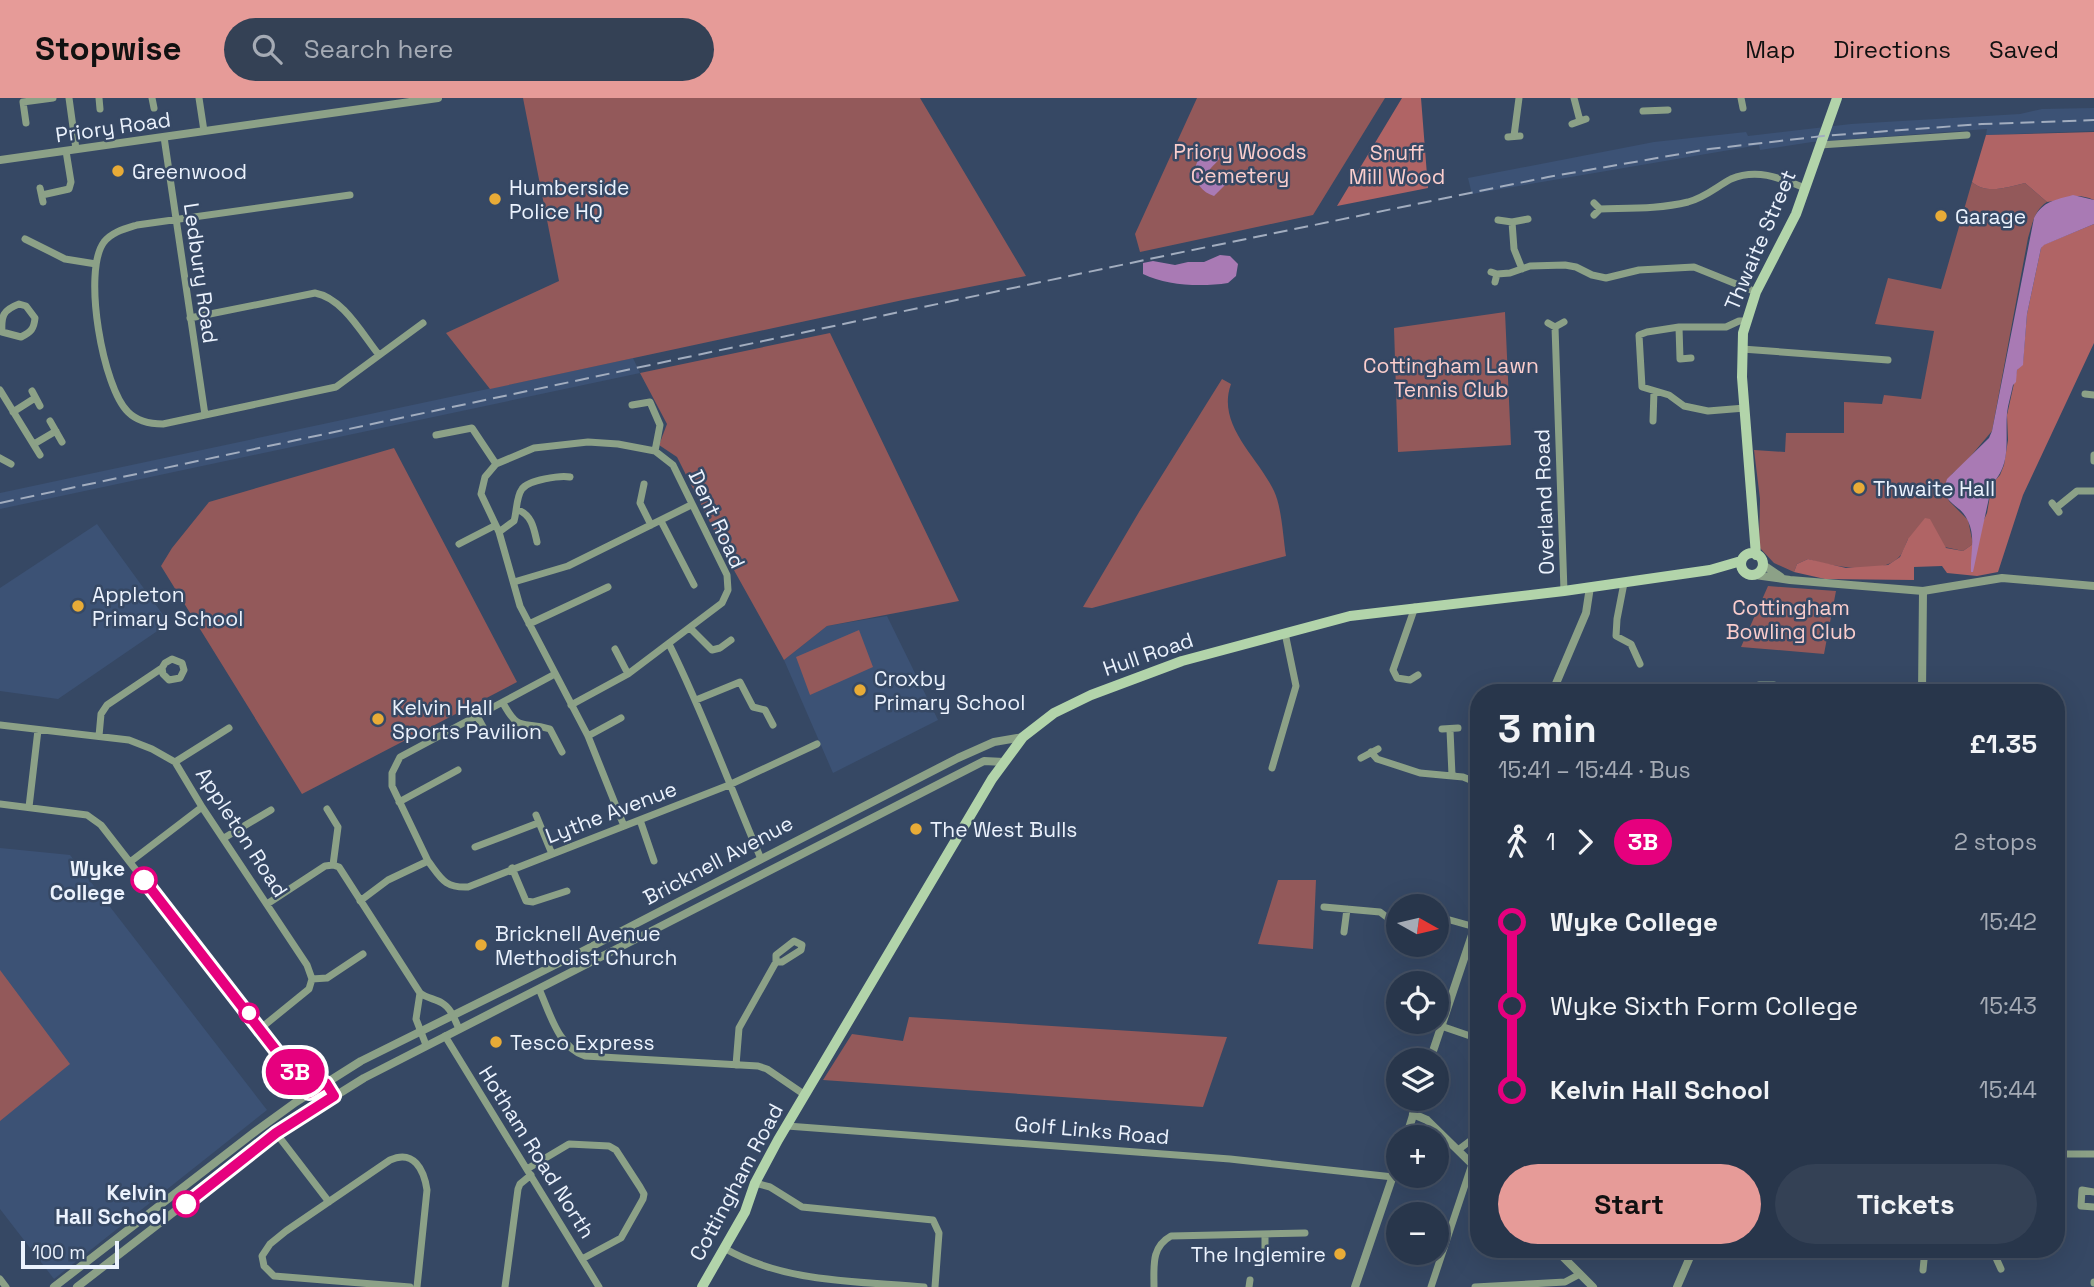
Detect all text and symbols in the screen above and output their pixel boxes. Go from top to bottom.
search box [224,18,714,81]
text: Stopwise [35,28,182,70]
icon: search [248,30,286,68]
text: Search here [304,32,453,66]
text: Map [1745,34,1795,65]
text: Directions [1833,34,1951,65]
text: Saved [1989,34,2059,65]
street label: Priory Road [53,106,173,148]
park label: Priory Woods Cemetery [1173,138,1307,189]
park label: Snuff Mill Wood [1349,139,1445,190]
place label: Greenwood [132,158,247,185]
marker: Greenwood [110,163,126,179]
street label: Thwaite Street [1718,166,1802,314]
place label: Humberside Police HQ [509,174,630,225]
marker: Humberside Police HQ [487,191,503,207]
street label: Ledbury Road [178,201,224,345]
place label: Garage [1955,203,2026,230]
marker: Garage [1933,208,1949,224]
park label: Cottingham Lawn Tennis Club [1363,352,1539,403]
street label: Overland Road [1528,429,1560,575]
street label: Dent Road [682,465,752,573]
place label: Thwaite Hall [1873,475,1995,502]
marker: Thwaite Hall [1851,480,1867,496]
place label: Appleton Primary School [92,581,243,632]
park label: Cottingham Bowling Club [1726,594,1856,645]
marker: Appleton Primary School [70,598,86,614]
street label: Hull Road [1099,626,1197,682]
place label: Croxby Primary School [874,665,1025,716]
marker: Croxby Primary School [852,682,868,698]
place label: Kelvin Hall Sports Pavilion [392,694,542,745]
text: 3 min [1498,705,1597,753]
marker: Kelvin Hall Sports Pavilion [370,711,386,727]
text: £1.35 [1970,727,2037,761]
text: 15:41 – 15:44 · Bus [1498,755,1691,785]
street label: Appleton Road [190,762,294,902]
street label: Lythe Avenue [542,775,680,849]
street label: Bricknell Avenue [639,809,797,911]
place label: The West Bulls [930,816,1077,843]
marker: The West Bulls [908,821,924,837]
icon: walk [1498,823,1536,861]
icon: forward [1566,823,1604,861]
text: 3B [1628,826,1658,857]
text: 1 [1546,827,1556,857]
text: 2 stops [1954,827,2037,857]
place label: Wyke College [50,855,125,906]
marker: Wyke College [131,867,157,893]
north arrow [1386,894,1449,957]
map controls [1386,894,1449,1265]
text: Wyke College [1550,905,1718,939]
text: 15:42 [1980,907,2037,937]
place label: Bricknell Avenue Methodist Church [495,920,677,971]
marker: Bricknell Avenue Methodist Church [473,937,489,953]
button: locate [1386,971,1449,1034]
text: Wyke Sixth Form College [1550,989,1858,1023]
text: 15:43 [1980,991,2037,1021]
unlabelled marker [239,1003,259,1023]
place label: Tesco Express [510,1029,655,1056]
marker: Tesco Express [488,1034,504,1050]
button: layers [1386,1048,1449,1111]
line badge: 3B [264,1049,326,1095]
text: 3B [280,1056,310,1087]
street label: Hotham Road North [473,1061,601,1243]
text: Kelvin Hall School [1550,1073,1770,1107]
text: 15:44 [1979,1075,2037,1105]
street label: Cottingham Road [683,1099,789,1265]
street label: Golf Links Road [1014,1110,1170,1150]
button: + [1386,1125,1449,1188]
button: Start [1498,1164,1761,1244]
button: Tickets [1775,1164,2037,1244]
place label: Kelvin Hall School [55,1179,167,1230]
marker: Kelvin Hall School [173,1191,199,1217]
button: − [1386,1202,1449,1265]
scale bar [21,1238,119,1270]
text: 100 m [32,1240,86,1265]
place label: The Inglemire [1191,1241,1326,1268]
marker: The Inglemire [1332,1246,1348,1262]

